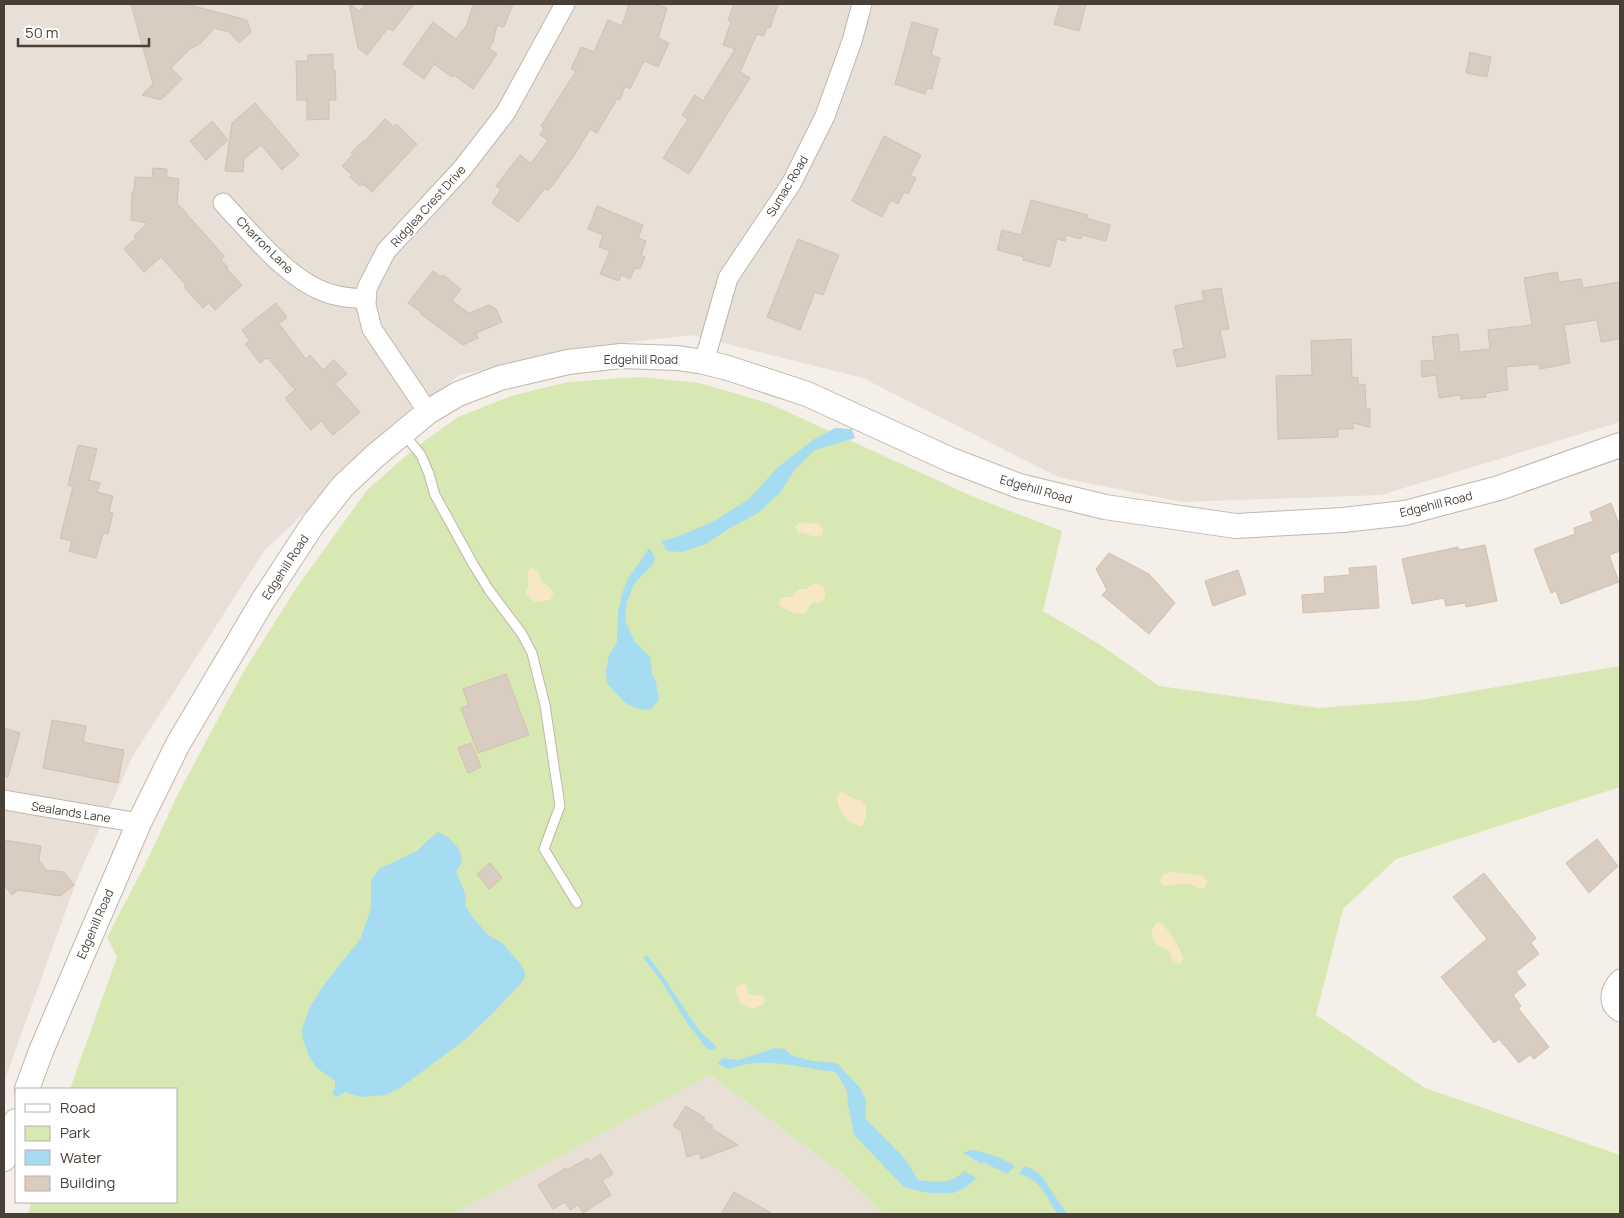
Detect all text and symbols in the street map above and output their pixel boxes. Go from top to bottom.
scale bar [18,15,149,47]
text: 50 m [25,22,59,43]
street label: Sumac Road [762,152,812,220]
street label: Ridglea Crest Drive [387,161,469,251]
street label: Charron Lane [233,213,297,277]
street label: Edgehill Road [604,351,678,368]
street label: Edgehill Road [998,471,1074,507]
street label: Edgehill Road [1398,487,1474,521]
street label: Edgehill Road [258,531,312,603]
street label: Sealands Lane [30,797,112,827]
street label: Edgehill Road [73,886,117,962]
legend [15,1088,178,1203]
text: Road [60,1097,96,1118]
text: Park [60,1122,90,1143]
text: Water [60,1147,102,1168]
text: Building [60,1172,115,1193]

